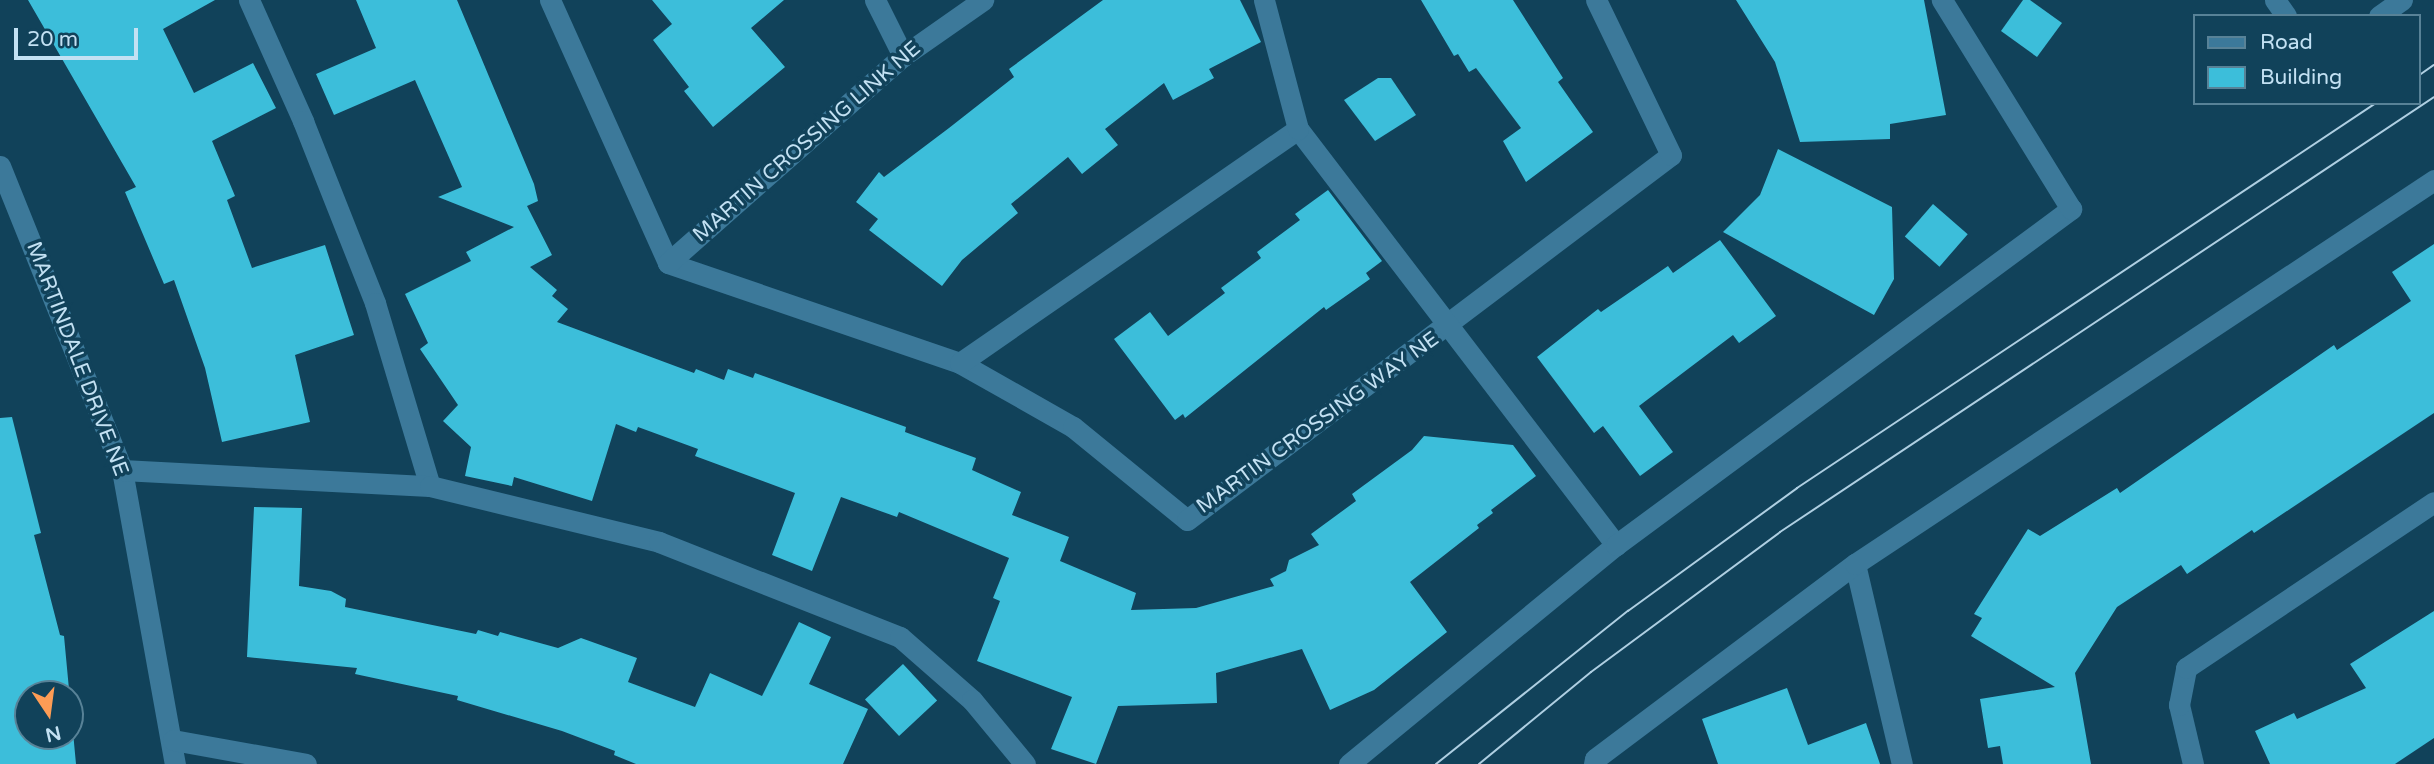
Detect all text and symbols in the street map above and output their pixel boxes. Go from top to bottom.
scale bar [18,14,142,58]
legend [2192,14,2420,105]
text: 20 m [27,27,78,52]
text: Road [2260,30,2313,55]
street label: MARTIN CROSSING LINK NE [688,36,926,248]
text: Building [2260,65,2342,90]
street label: MARTINDALE DRIVE NE [21,238,133,480]
street label: MARTIN CROSSING WAY NE [1192,327,1444,519]
north arrow [14,680,84,750]
text: N [43,721,63,746]

